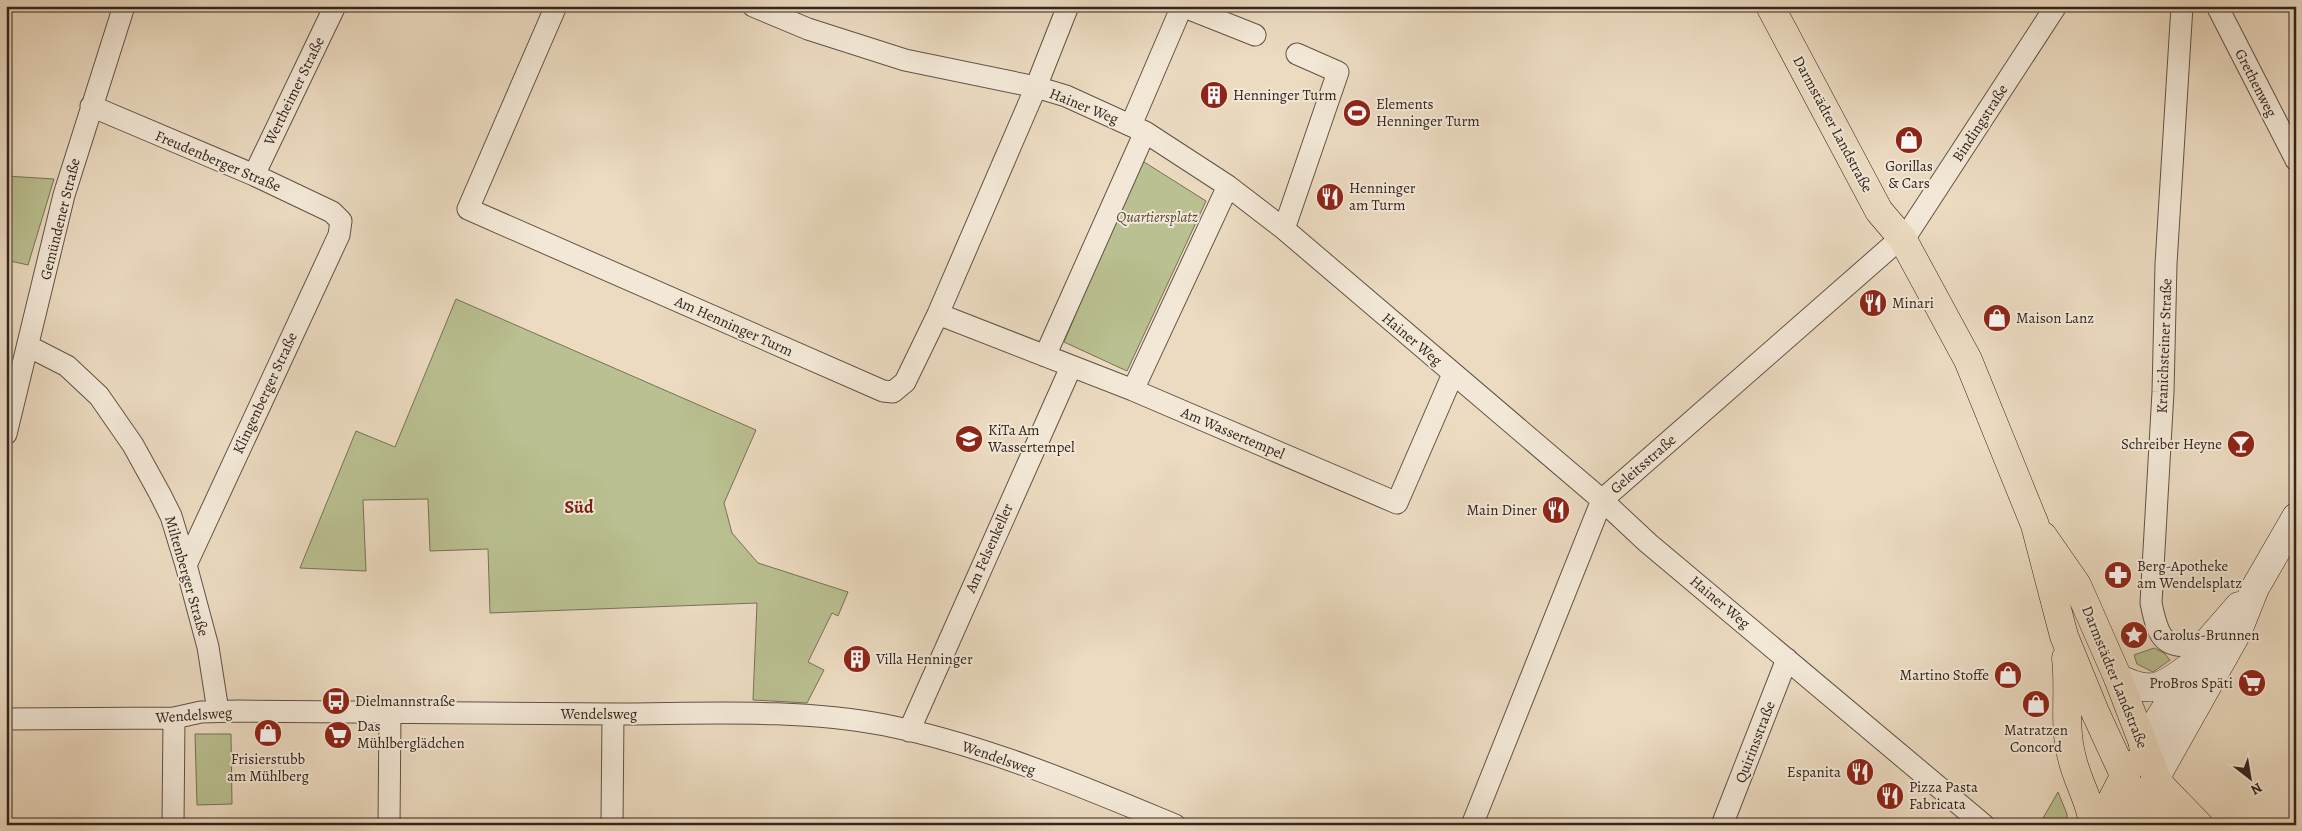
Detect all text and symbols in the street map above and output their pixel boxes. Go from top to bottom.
street label: Wertheimer Straße [259,33,329,149]
street label: Grethenweg [2230,45,2282,121]
street label: Darmstädter Landstraße [1788,52,1878,196]
building icon: Henninger Turm [1199,80,1229,110]
street label: Bindingstraße [1948,80,2013,166]
street label: Hainer Weg [1046,83,1122,129]
place label: Henninger Turm [1233,85,1337,105]
place label: Elements Henninger Turm [1376,94,1480,131]
sports icon: Elements Henninger Turm [1342,98,1372,128]
street label: Freudenberger Straße [152,125,284,197]
shop icon: Gorillas & Cars [1894,125,1924,155]
street label: Gemündener Straße [35,156,85,282]
place label: Gorillas & Cars [1885,156,1933,193]
place label: Henninger am Turm [1349,178,1416,215]
restaurant icon: Henninger am Turm [1315,182,1345,212]
park label: Quartiersplatz [1116,207,1198,227]
street label: Kranichsteiner Straße [2152,278,2176,414]
restaurant icon: Minari [1858,288,1888,318]
street label: Am Henninger Turm [671,291,797,361]
place label: Minari [1892,293,1934,313]
shop icon: Maison Lanz [1982,303,2012,333]
street label: Hainer Weg [1378,308,1447,370]
place label: Maison Lanz [2016,308,2094,328]
street label: Klingenberger Straße [228,329,302,457]
street label: Am Wassertempel [1177,402,1288,464]
place label: KiTa Am Wassertempel [987,420,1075,457]
school or university icon: KiTa Am Wassertempel [954,424,984,454]
bar icon: Schreiber Heyne [2226,429,2256,459]
street label: Geleitsstraße [1606,430,1680,498]
place label: Schreiber Heyne [2121,434,2222,454]
district label: Süd [564,495,594,519]
restaurant icon: Main Diner [1541,495,1571,525]
street label: Am Felsenkeller [960,500,1018,597]
place label: Main Diner [1467,500,1537,520]
street label: Miltenberger Straße [160,513,214,639]
place label: Berg-Apotheke am Wendelsplatz [2137,556,2242,593]
pharmacy icon: Berg-Apotheke am Wendelsplatz [2103,560,2133,590]
street label: Hainer Weg [1686,571,1755,633]
street label: Darmstädter Landstraße [2077,603,2153,752]
place icon: Carolus-Brunnen [2119,620,2149,650]
place label: Carolus-Brunnen [2153,625,2260,645]
building icon: Villa Henninger [842,644,872,674]
place label: Villa Henninger [875,649,973,669]
shop icon: Martino Stoffe [1993,660,2023,690]
place label: Martino Stoffe [1900,665,1989,685]
supermarket icon: ProBros Späti [2237,668,2267,698]
place label: ProBros Späti [2149,673,2233,693]
bus stop icon: Dielmannstraße [321,686,351,716]
shop icon: Matratzen Concord [2021,689,2051,719]
place label: Dielmannstraße [355,691,455,711]
street label: Quirinsstraße [1730,698,1780,786]
street label: Wendelsweg [154,702,233,728]
street label: Wendelsweg [560,704,638,724]
place label: Das Mühlberglädchen [357,716,465,753]
shop icon: Frisierstubb am Mühlberg [253,718,283,748]
supermarket icon: Das Mühlberglädchen [323,720,353,750]
place label: Matratzen Concord [2004,720,2068,757]
street label: Wendelsweg [959,736,1039,780]
place label: Frisierstubb am Mühlberg [227,749,310,786]
north arrow [2224,754,2274,804]
restaurant icon: Espanita [1845,757,1875,787]
place label: Espanita [1787,762,1841,782]
place label: Pizza Pasta Fabricata [1909,777,1978,814]
text: N [2247,778,2266,799]
restaurant icon: Pizza Pasta Fabricata [1875,781,1905,811]

